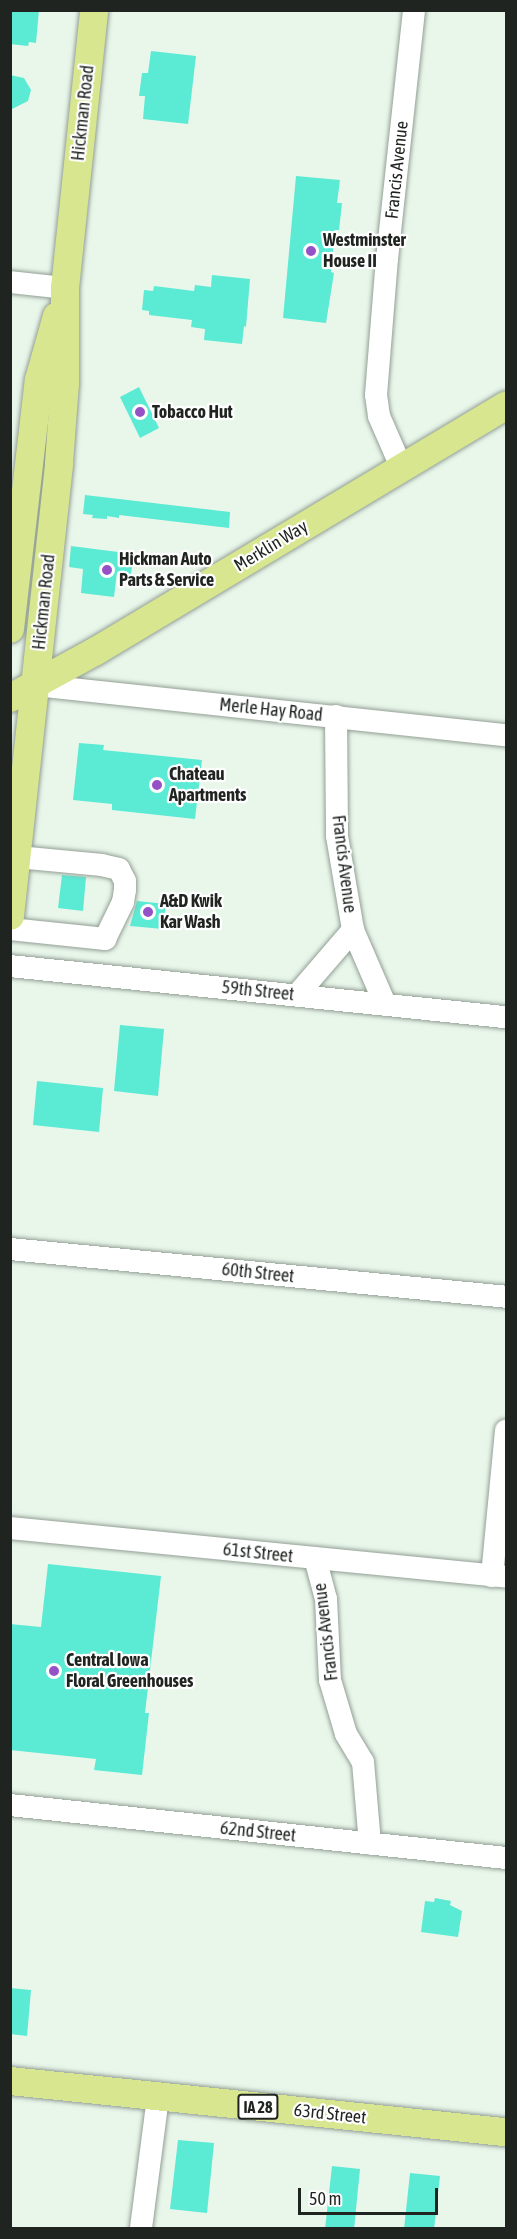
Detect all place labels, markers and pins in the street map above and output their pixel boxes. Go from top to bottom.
place label: Westminster House II [323,230,406,272]
marker: Westminster House II [304,244,318,258]
place label: Tobacco Hut [152,401,233,423]
marker: Tobacco Hut [133,405,147,419]
place label: Hickman Auto Parts & Service [119,549,214,592]
marker: Hickman Auto Parts & Service [100,563,114,577]
place label: Chateau Apartments [169,764,246,806]
marker: Chateau Apartments [150,778,164,792]
place label: A&D Kwik Kar Wash [160,891,222,934]
marker: A&D Kwik Kar Wash [141,905,155,919]
place label: Central Iowa Floral Greenhouses [66,1650,193,1692]
marker: Central Iowa Floral Greenhouses [47,1664,61,1678]

